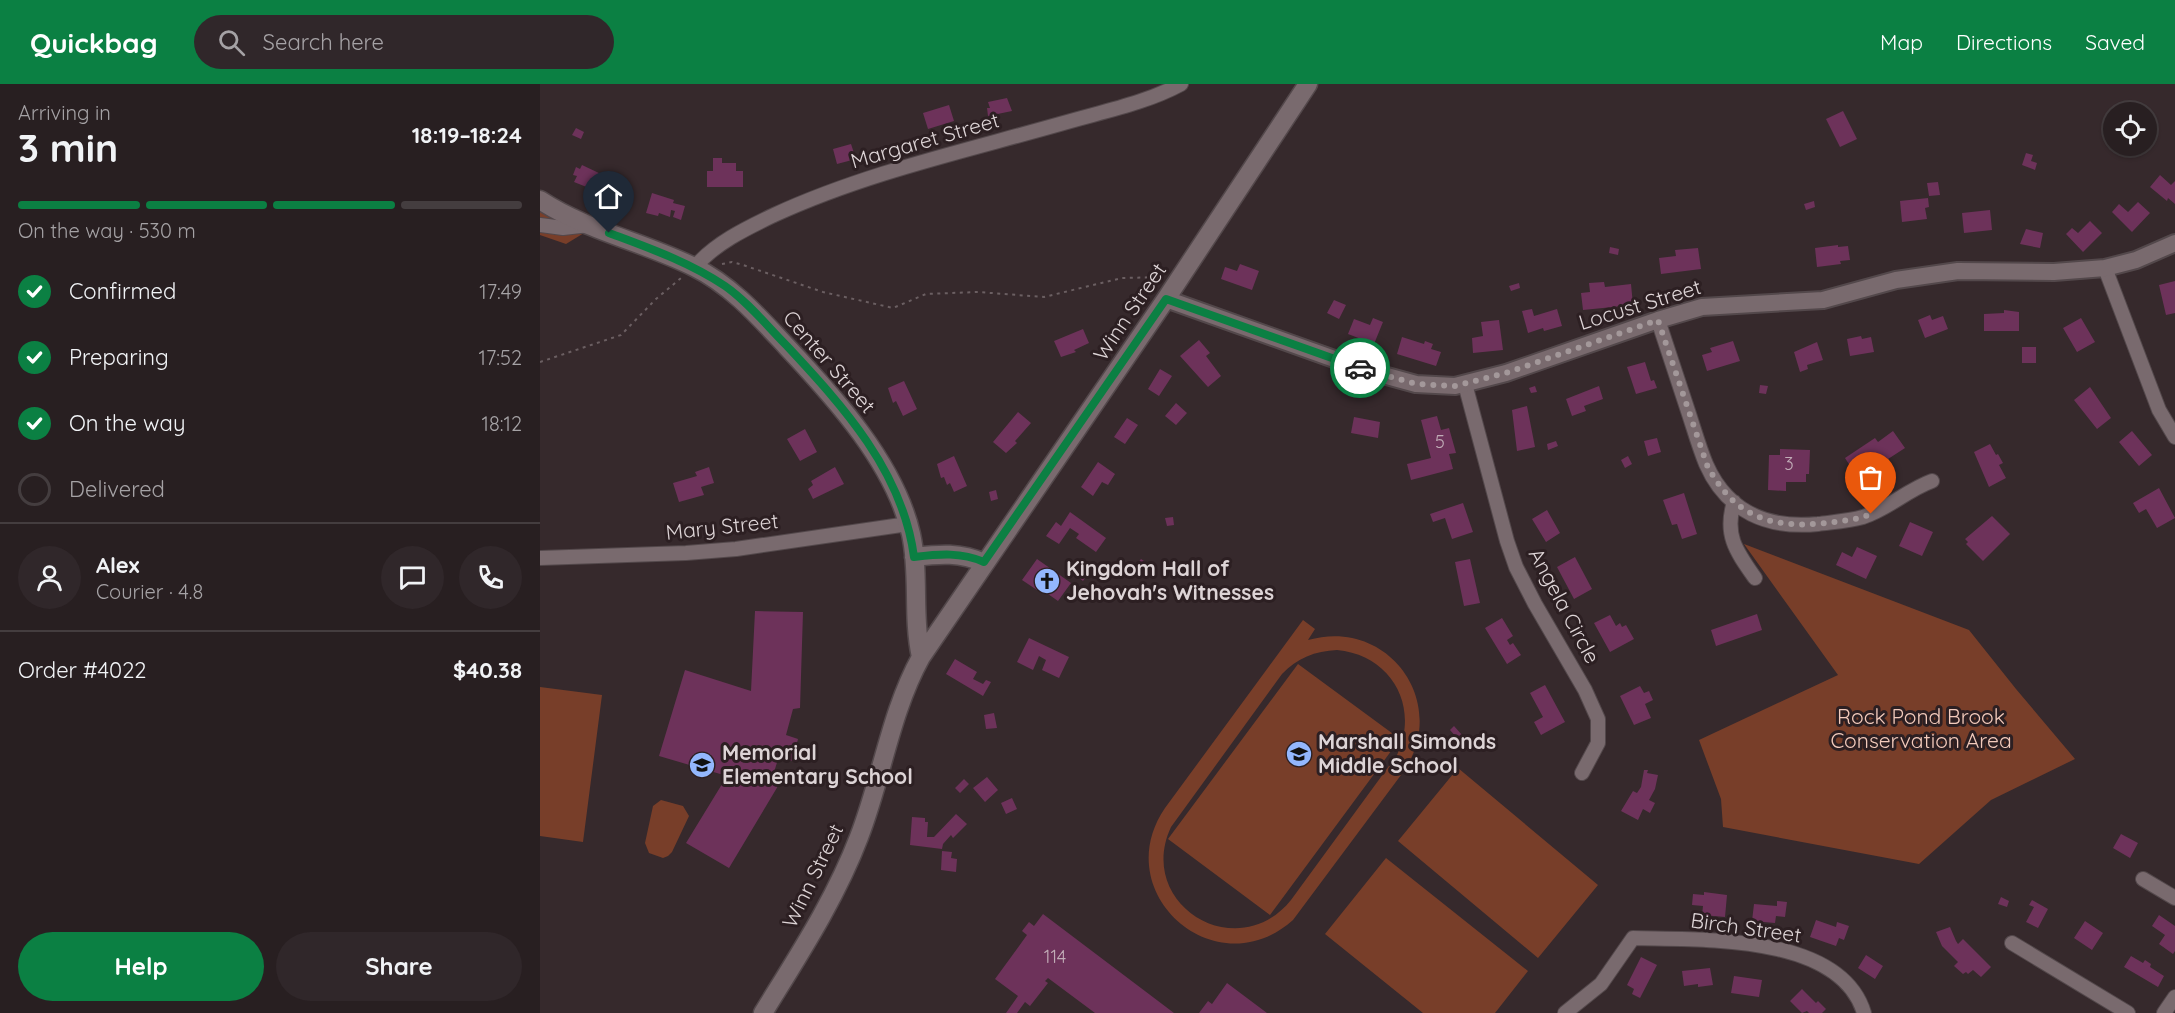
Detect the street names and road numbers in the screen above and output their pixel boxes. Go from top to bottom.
street label: Margaret Street [847,106,1002,174]
street label: Winn Street [1087,258,1171,365]
street label: Locust Street [1575,273,1704,335]
street label: Center Street [778,305,881,418]
street label: Mary Street [664,507,780,545]
street label: Angela Circle [1524,543,1606,668]
street label: Winn Street [776,819,848,932]
street label: Birch Street [1689,906,1803,948]

